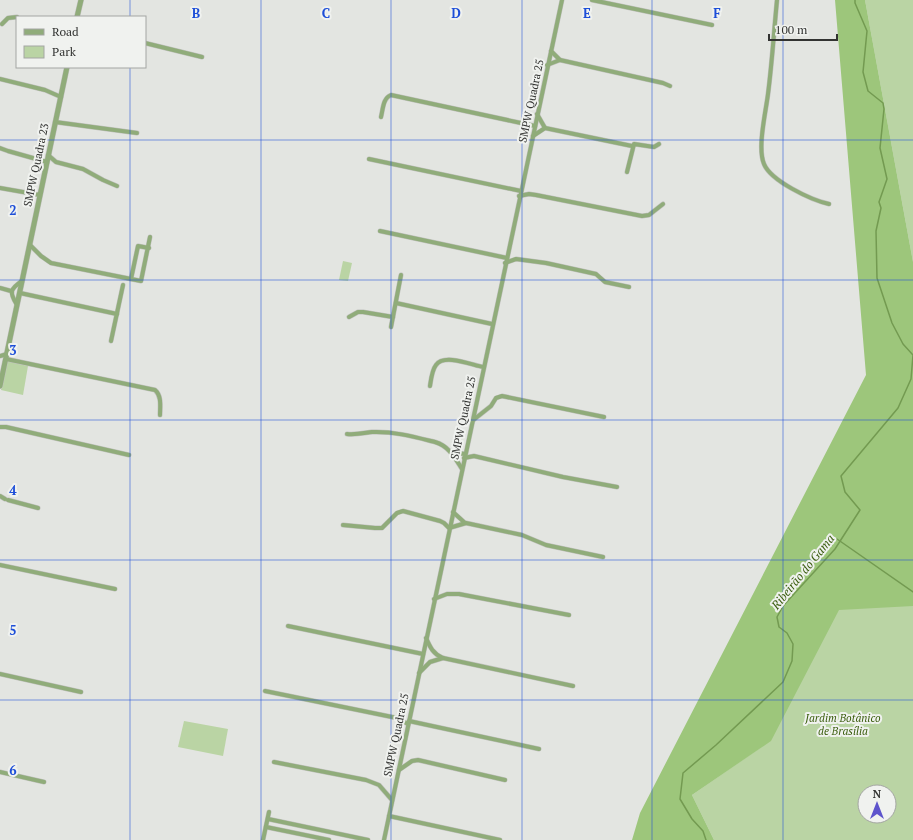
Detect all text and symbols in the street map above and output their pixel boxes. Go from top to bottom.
text: B [192,4,200,22]
text: C [322,4,330,22]
text: D [451,4,461,22]
text: E [583,4,591,22]
text: F [713,4,721,22]
legend [16,16,146,68]
scale bar [769,16,837,42]
text: 100 m [775,22,808,37]
text: Road [52,24,79,39]
text: Park [52,44,77,59]
street label: SMPW Quadra 25 [515,58,547,144]
street label: SMPW Quadra 23 [20,122,52,208]
text: 2 [9,201,17,219]
text: 3 [9,341,17,359]
street label: SMPW Quadra 25 [447,375,479,461]
text: 4 [9,481,17,499]
water label: Ribeirão do Gama [767,531,837,613]
text: 5 [9,621,17,639]
street label: SMPW Quadra 25 [380,692,412,778]
park label: Jardim Botânico de Brasília [804,711,881,738]
text: 6 [9,761,17,779]
north arrow [857,784,897,824]
text: N [873,787,882,801]

